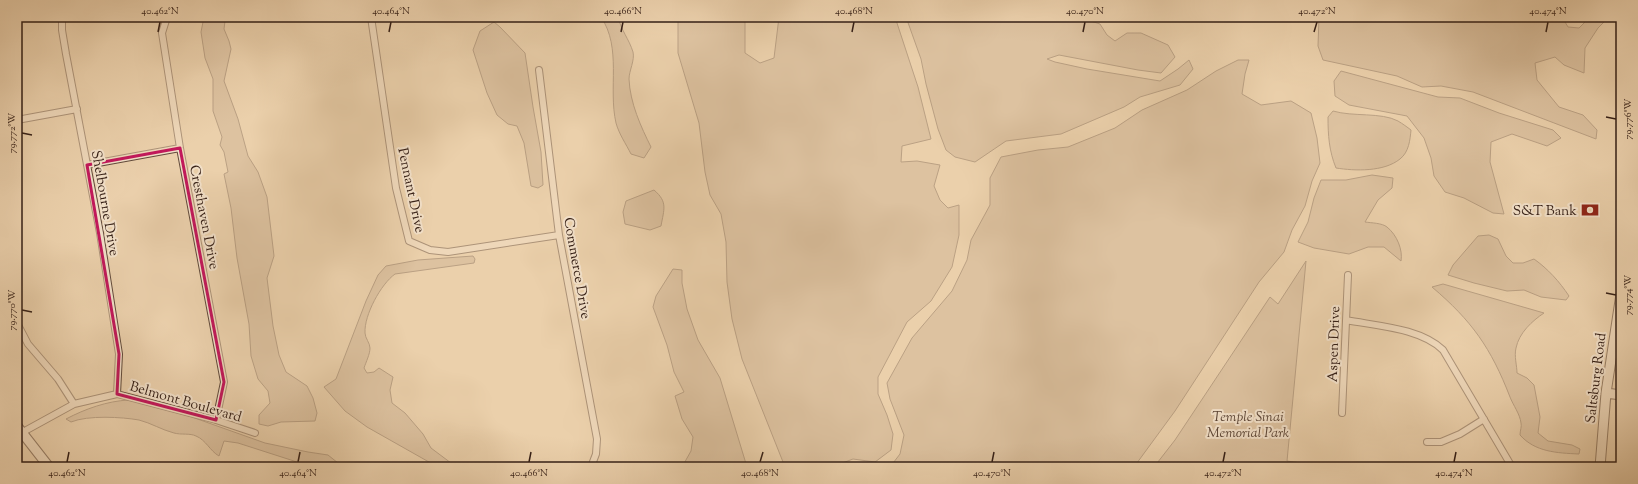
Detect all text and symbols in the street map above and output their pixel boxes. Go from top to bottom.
text: 40.462°N [141,4,179,19]
text: 40.464°N [372,4,410,19]
text: 40.466°N [604,4,642,19]
text: 40.468°N [835,4,873,19]
text: 40.470°N [1066,4,1104,19]
text: 40.472°N [1298,4,1336,19]
text: 40.474°N [1529,4,1567,19]
text: 79.776°W [1621,99,1636,139]
text: 79.772°W [5,113,20,153]
street label: Pennant Drive [391,146,429,235]
street label: Shelbourne Drive [85,149,123,258]
street label: Cresthaven Drive [183,163,223,271]
bank icon: S&T Bank [1580,200,1600,220]
place label: S&T Bank [1513,202,1577,222]
street label: Commerce Drive [557,216,595,321]
text: 79.774°W [1621,275,1636,315]
text: 79.770°W [5,290,20,330]
street label: Aspen Drive [1324,306,1346,382]
street label: Saltsburg Road [1582,332,1612,425]
street label: Belmont Boulevard [127,377,244,428]
park label: Temple Sinai Memorial Park [1207,408,1290,444]
text: 40.462°N [48,466,86,481]
text: 40.464°N [279,466,317,481]
text: 40.466°N [510,466,548,481]
text: 40.468°N [741,466,779,481]
text: 40.470°N [973,466,1011,481]
text: 40.472°N [1204,466,1242,481]
text: 40.474°N [1435,466,1473,481]

